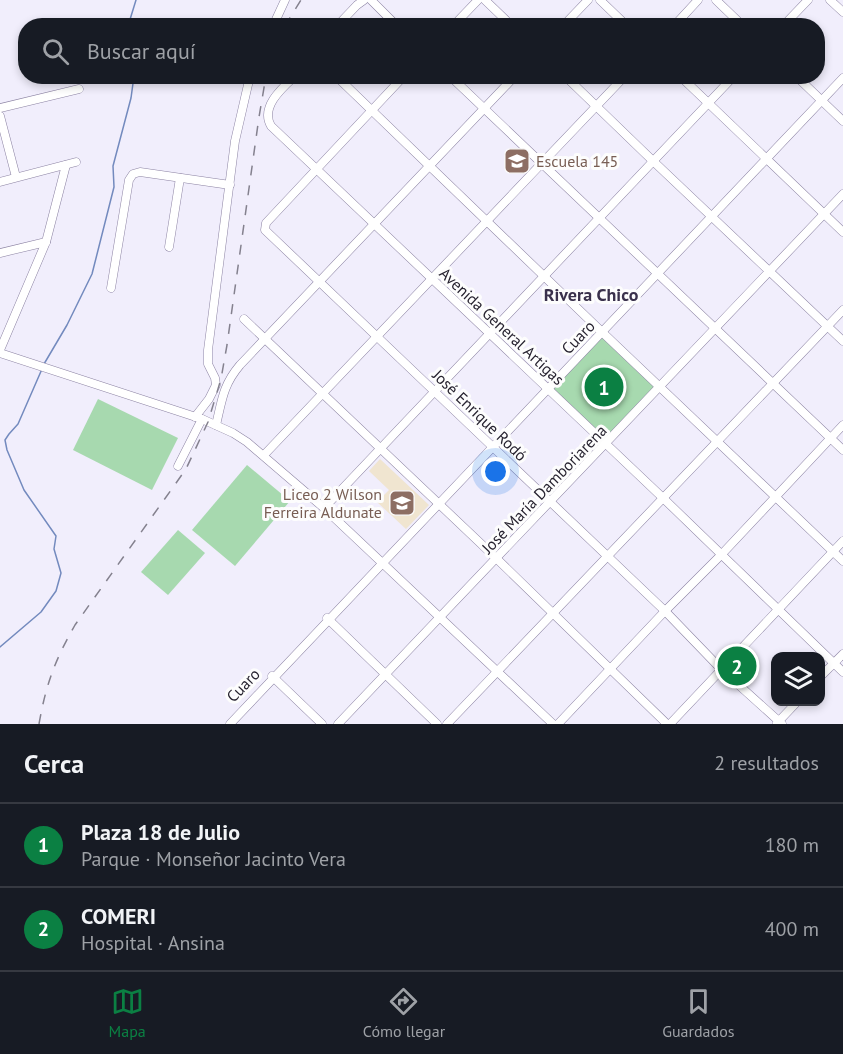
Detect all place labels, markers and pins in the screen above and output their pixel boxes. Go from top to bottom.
school or university icon: Escuela 145 [502,146,532,176]
place label: Escuela 145 [536,151,618,171]
pin: 1 [584,364,624,410]
place label: Liceo 2 Wilson Ferreira Aldunate [264,484,382,522]
school or university icon: Liceo 2 Wilson Ferreira Aldunate [387,488,417,518]
pin: 2 [718,644,756,688]

